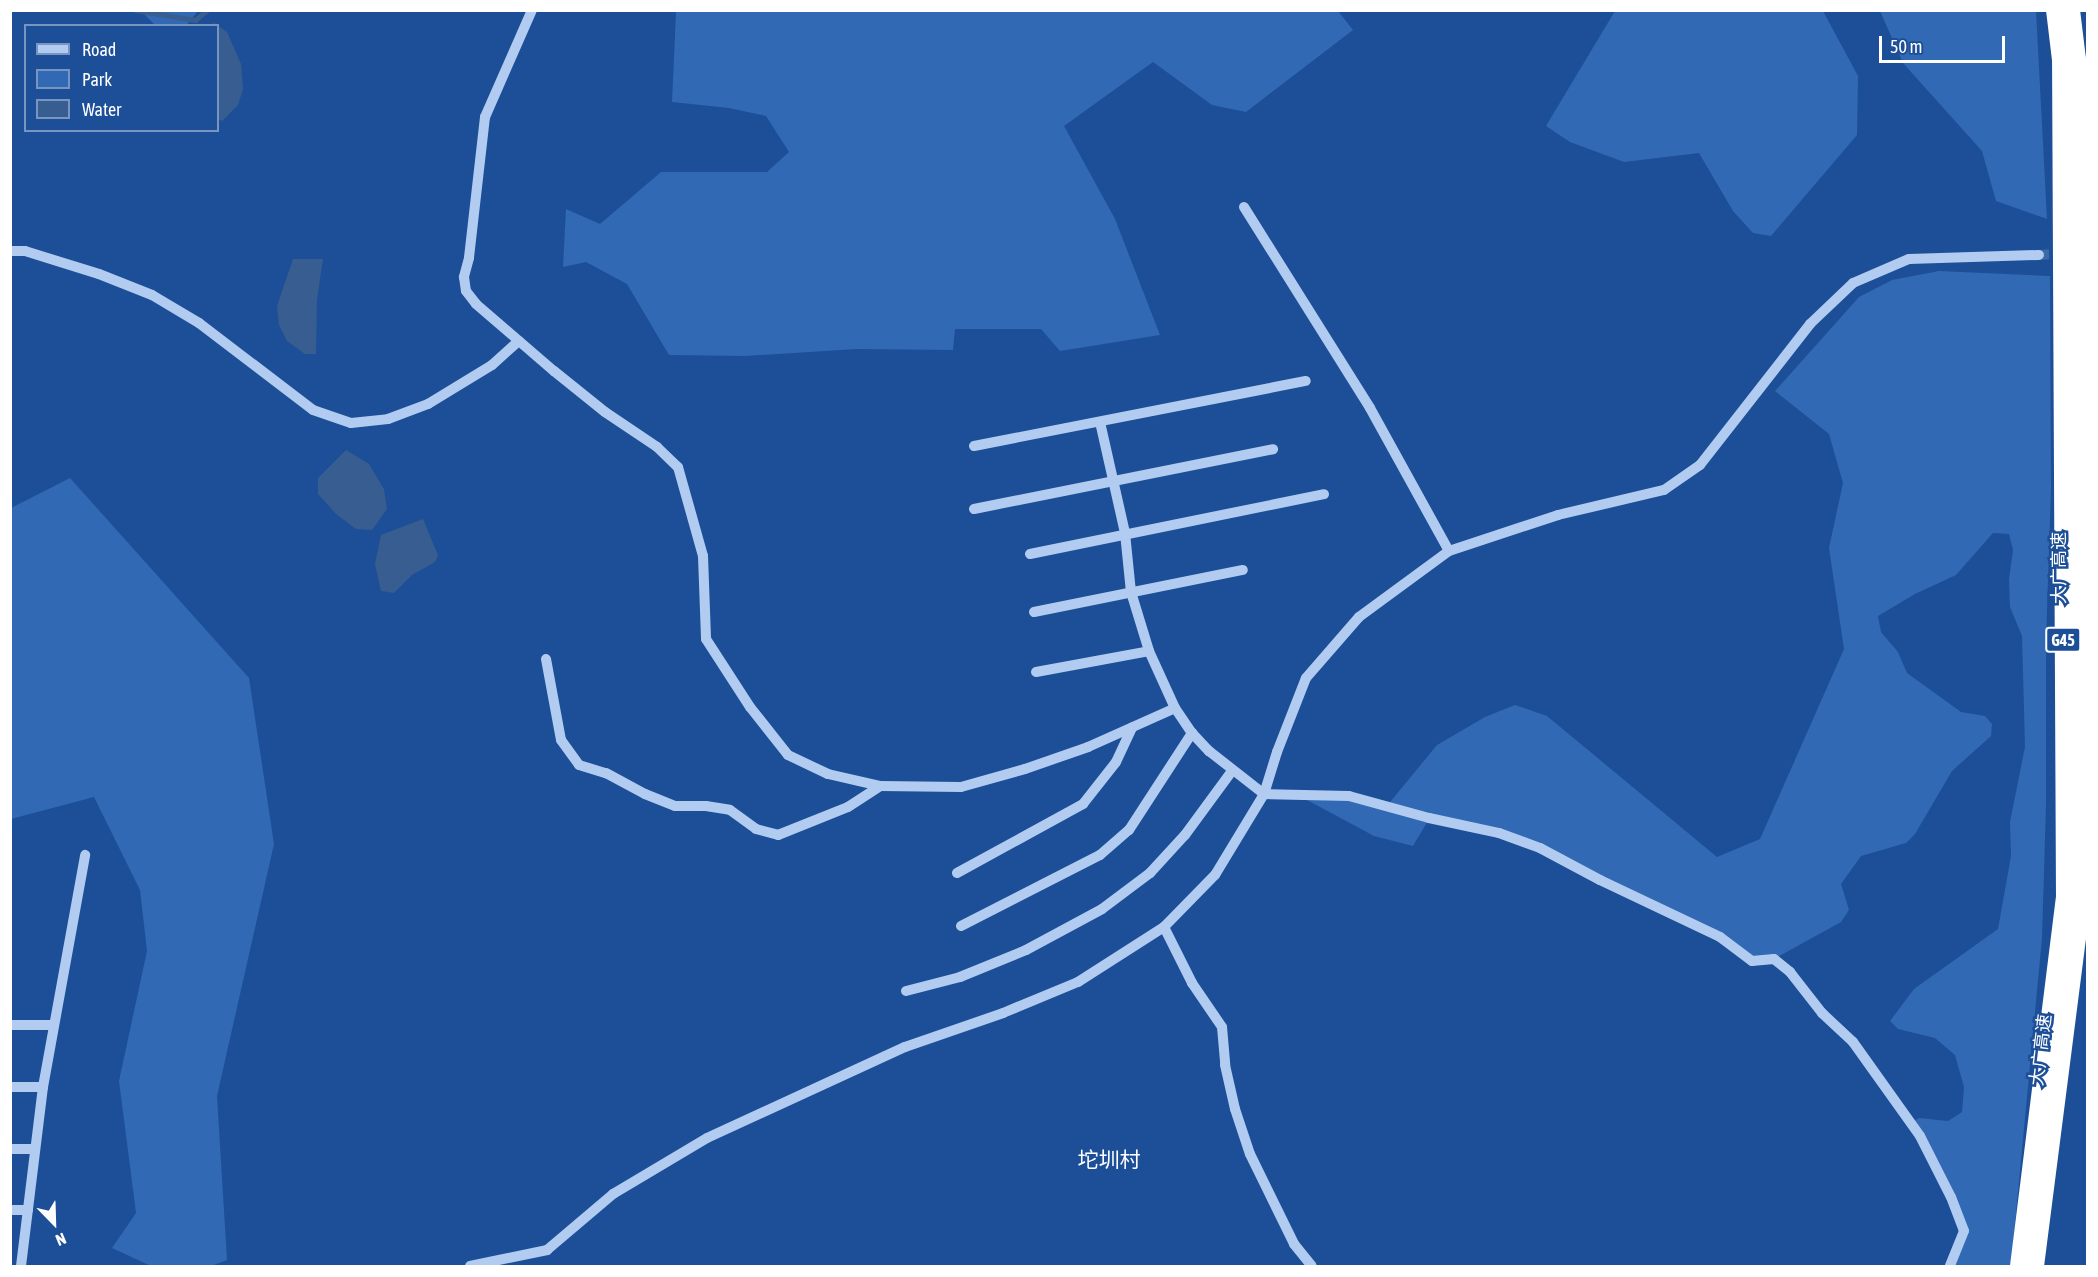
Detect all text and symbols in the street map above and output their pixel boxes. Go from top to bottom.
legend [24,24,219,132]
scale bar [1882,24,2008,62]
text: 50 m [1890,36,1922,57]
text: Road [82,39,116,60]
text: Park [82,69,112,90]
text: Water [82,99,121,120]
street label: 大广高速 [2048,532,2070,604]
road number: G45 [2045,627,2081,653]
street label: 大广高速 [2026,1013,2056,1087]
district label: 坨圳村 [1078,1146,1140,1172]
north arrow [24,1193,84,1253]
text: N [53,1229,69,1250]

